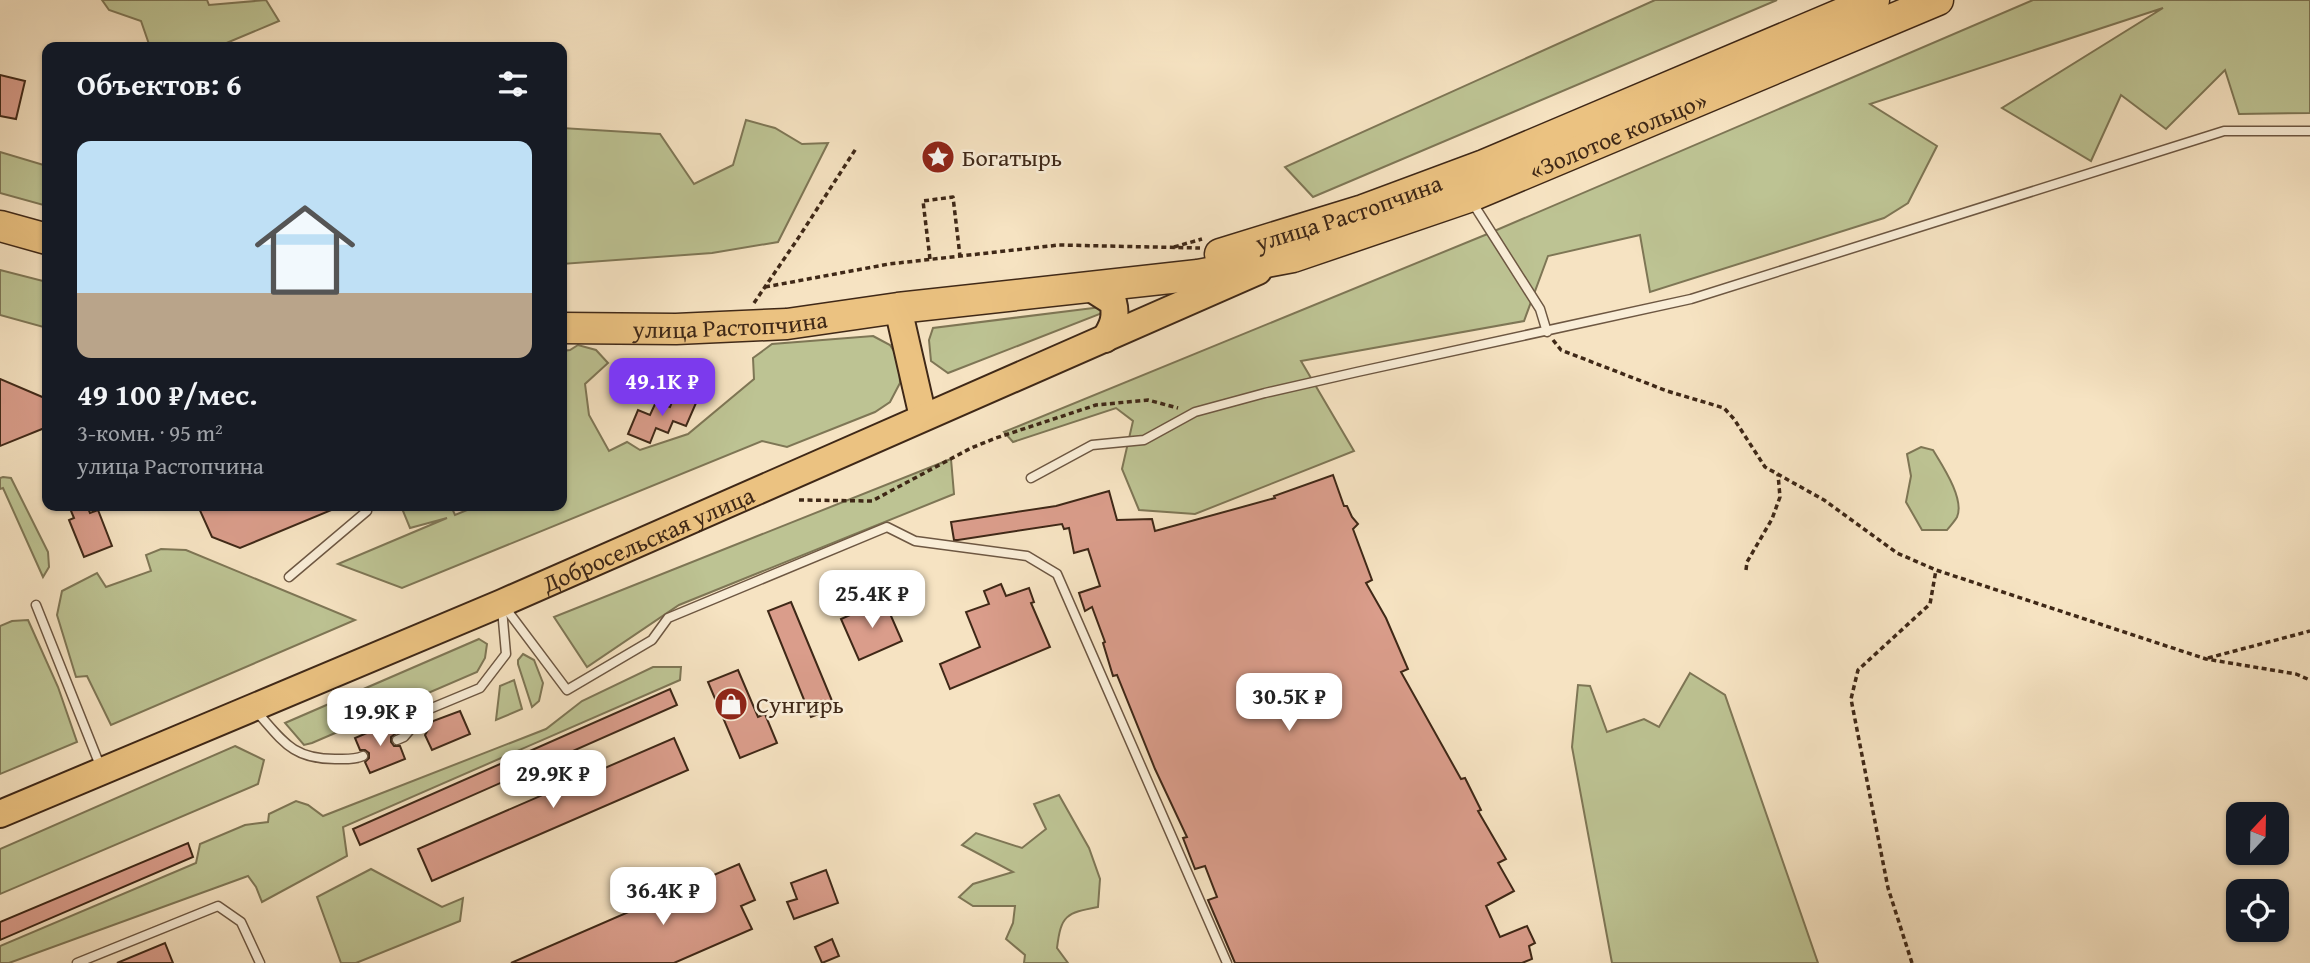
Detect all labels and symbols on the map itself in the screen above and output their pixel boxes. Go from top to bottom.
street label: «Золотое кольцо» [1524,82,1712,187]
place icon: Богатырь [919,138,957,176]
place label: Богатырь [962,140,1062,175]
street label: улица Растопчина [1250,165,1447,260]
street label: улица Растопчина [631,301,830,347]
pin: 49.1K ₽ [597,358,727,418]
street label: Добросельская улица [535,477,760,601]
pin: 25.4K ₽ [807,570,937,630]
pin: 30.5K ₽ [1224,674,1354,733]
shop icon: Сунгирь [712,685,750,723]
place label: Сунгирь [756,687,844,722]
pin: 19.9K ₽ [315,688,445,748]
pin: 29.9K ₽ [488,750,618,810]
north arrow [2226,802,2289,864]
pin: 36.4K ₽ [598,867,728,927]

